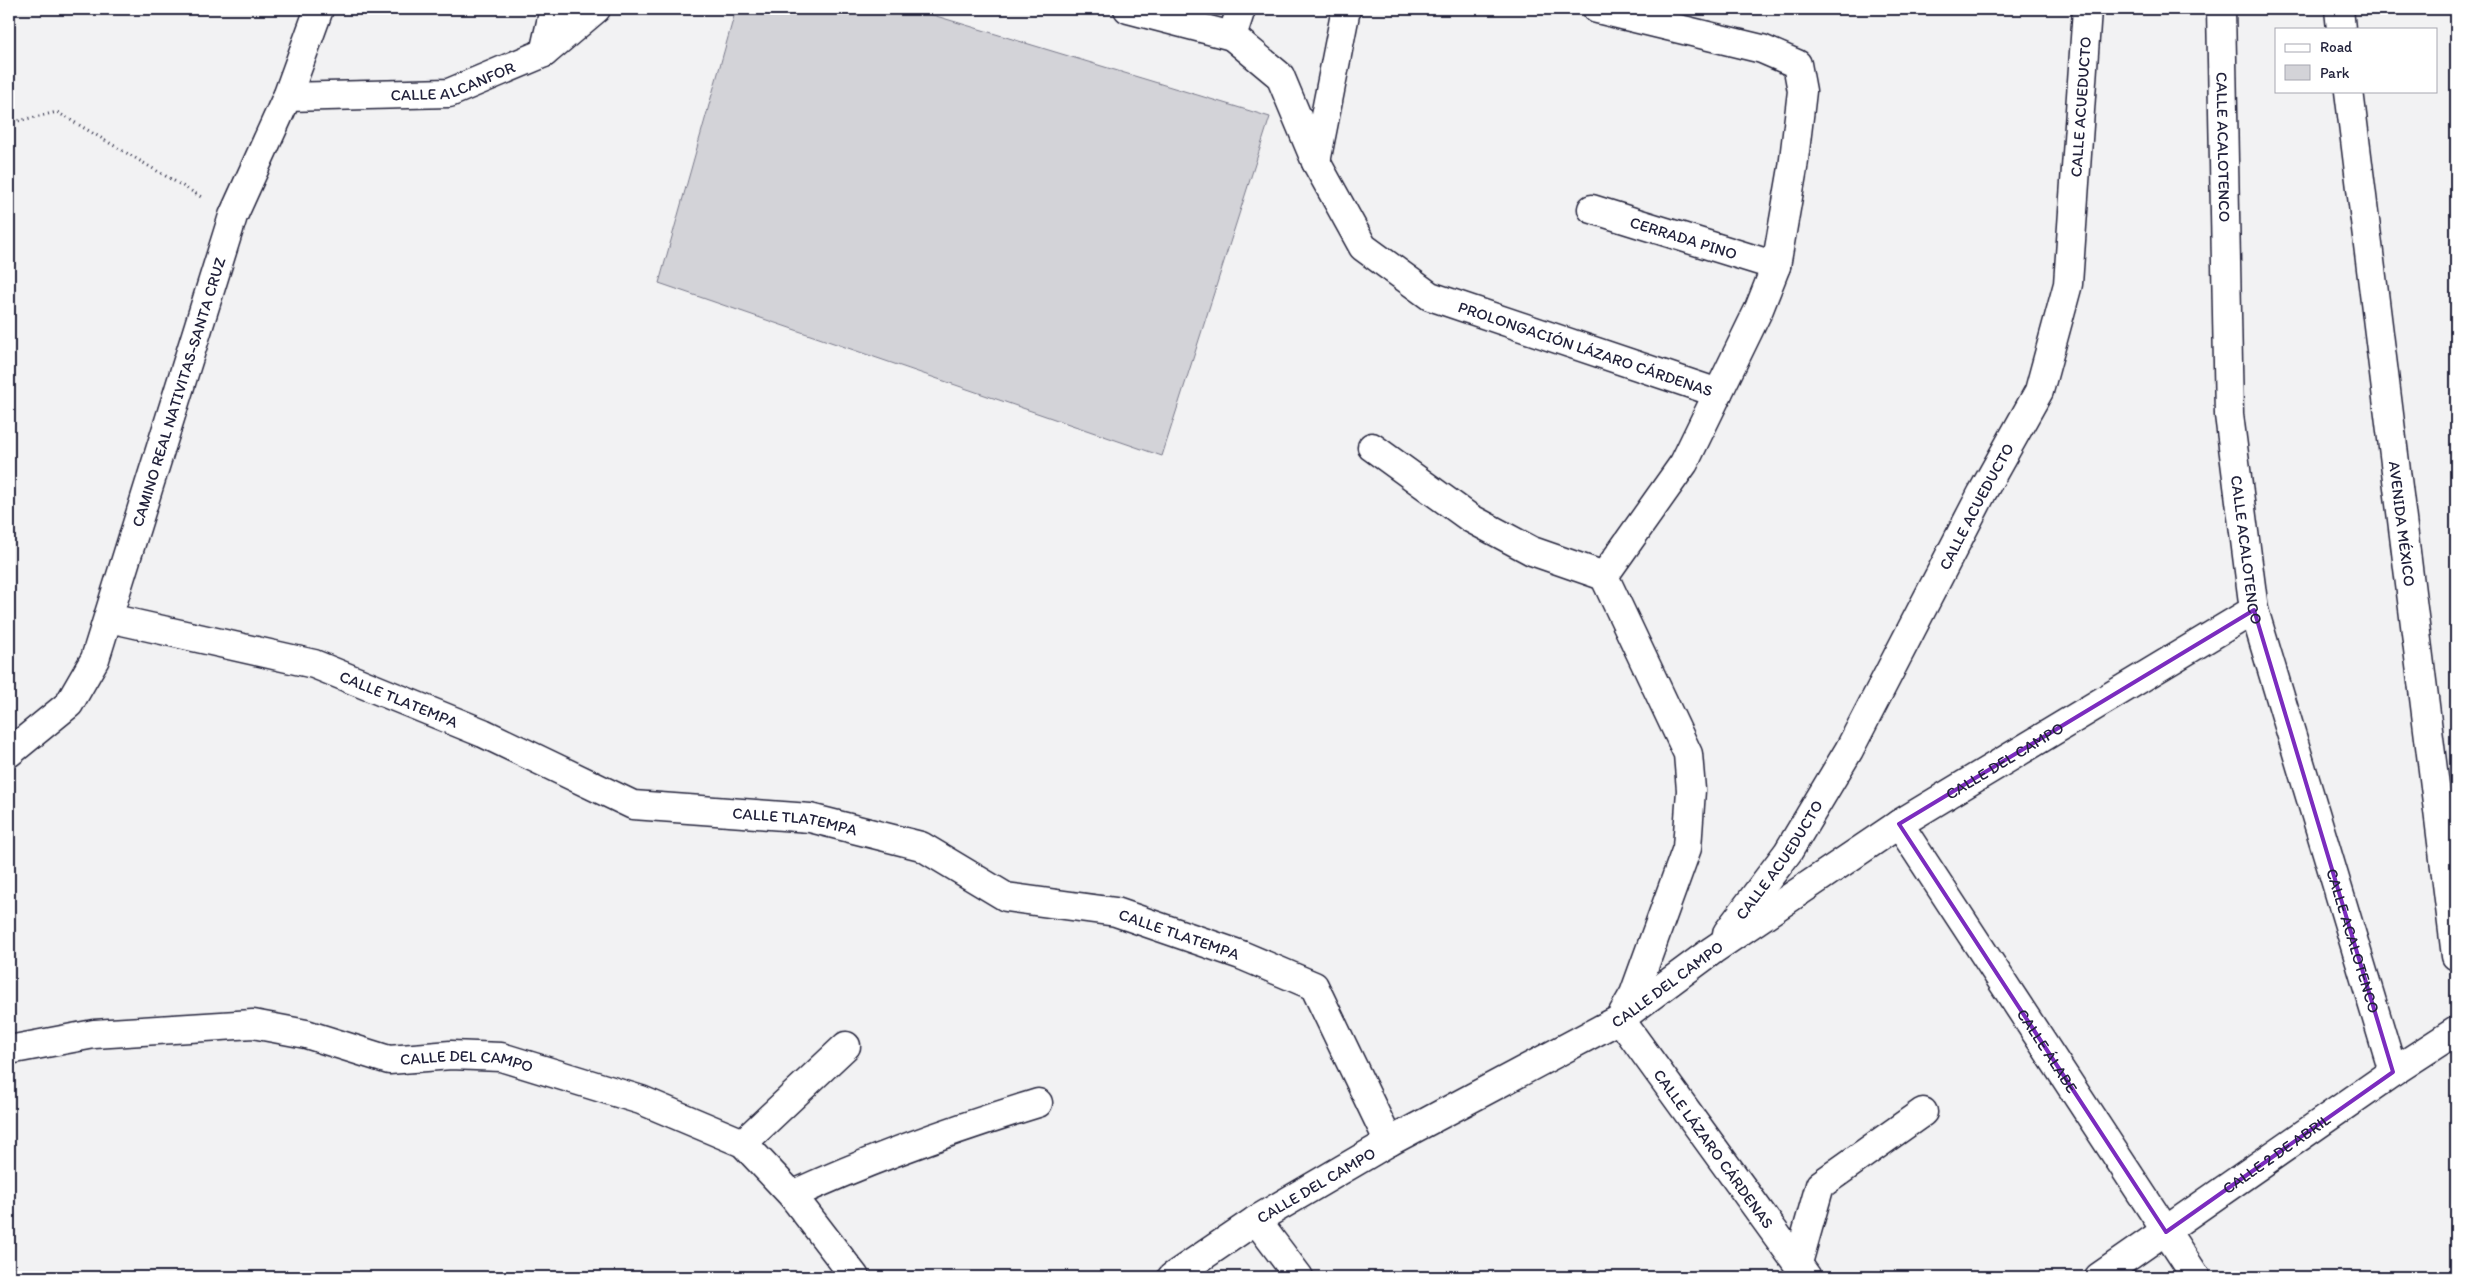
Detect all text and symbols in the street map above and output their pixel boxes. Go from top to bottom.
legend [2275,28,2438,92]
street label: CALLE ACUEDUCTO [2066,36,2095,178]
text: Road [2320,38,2353,56]
street label: CALLE ALCANFOR [390,57,518,104]
text: Park [2320,64,2350,82]
street label: CALLE ACALOTENCO [2212,72,2234,222]
street label: CERRADA PINO [1628,212,1739,263]
street label: CAMINO REAL NATIVITAS-SANTA CRUZ [128,255,230,529]
street label: PROLONGACIÓN LÁZARO CÁRDENAS [1456,297,1715,401]
street label: CALLE ACUEDUCTO [1935,440,2018,573]
street label: AVENIDA MÉXICO [2385,460,2419,588]
street label: CALLE ACALOTENCO [2227,474,2267,627]
street label: CALLE TLATEMPA [337,667,461,732]
street label: CALLE DEL CAMPO [1942,718,2067,804]
street label: CALLE ACUEDUCTO [1732,797,1827,923]
street label: CALLE TLATEMPA [732,803,859,840]
street label: CALLE ACALOTENCO [2322,866,2384,1016]
street label: CALLE TLATEMPA [1116,905,1242,964]
street label: CALLE DEL CAMPO [1608,937,1727,1032]
street label: CALLE ÁLABE [2013,1005,2082,1097]
street label: CALLE DEL CAMPO [399,1046,535,1076]
street label: CALLE LÁZARO CÁRDENAS [1649,1065,1778,1232]
street label: CALLE 2 DE ABRIL [2219,1110,2334,1198]
street label: CALLE DEL CAMPO [1253,1143,1379,1227]

